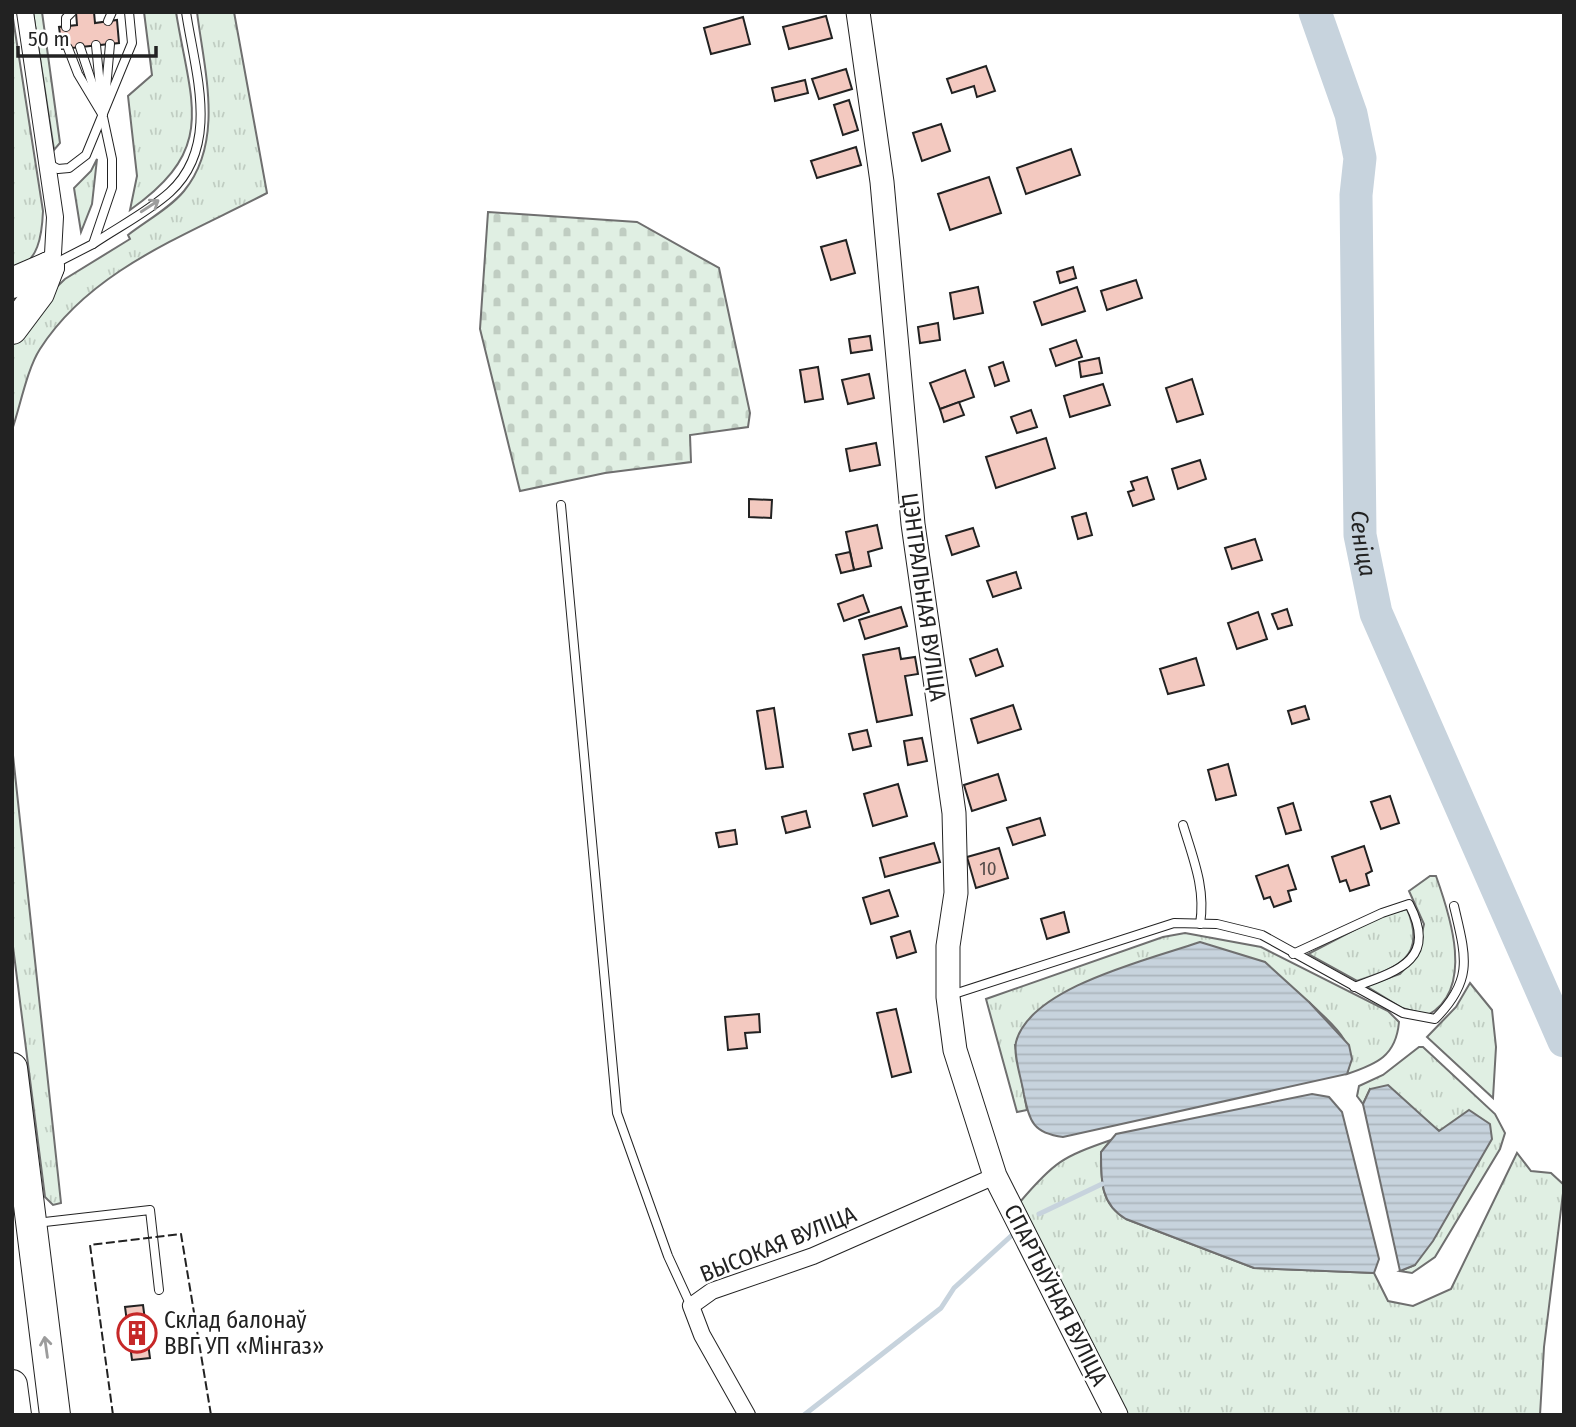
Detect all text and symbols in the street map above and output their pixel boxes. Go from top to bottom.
scale bar [18,14,156,58]
text: 50 m [28,26,70,52]
one-way arrow [140,199,159,213]
street label: ЦЭНТРАЛЬНАЯ ВУЛІЦА [896,491,952,703]
water label: Сеніца [1346,510,1382,579]
house number: 10 [979,857,997,880]
street label: СПАРТЫЎНАЯ ВУЛІЦА [998,1199,1115,1391]
street label: ВЫСОКАЯ ВУЛІЦА [696,1200,860,1288]
place label: Склад балонаў ВВГ УП «Мінгаз» [164,1306,324,1360]
building icon: Склад балонаў ВВГ УП «Мінгаз» [116,1312,158,1354]
one-way arrow [39,1336,52,1359]

